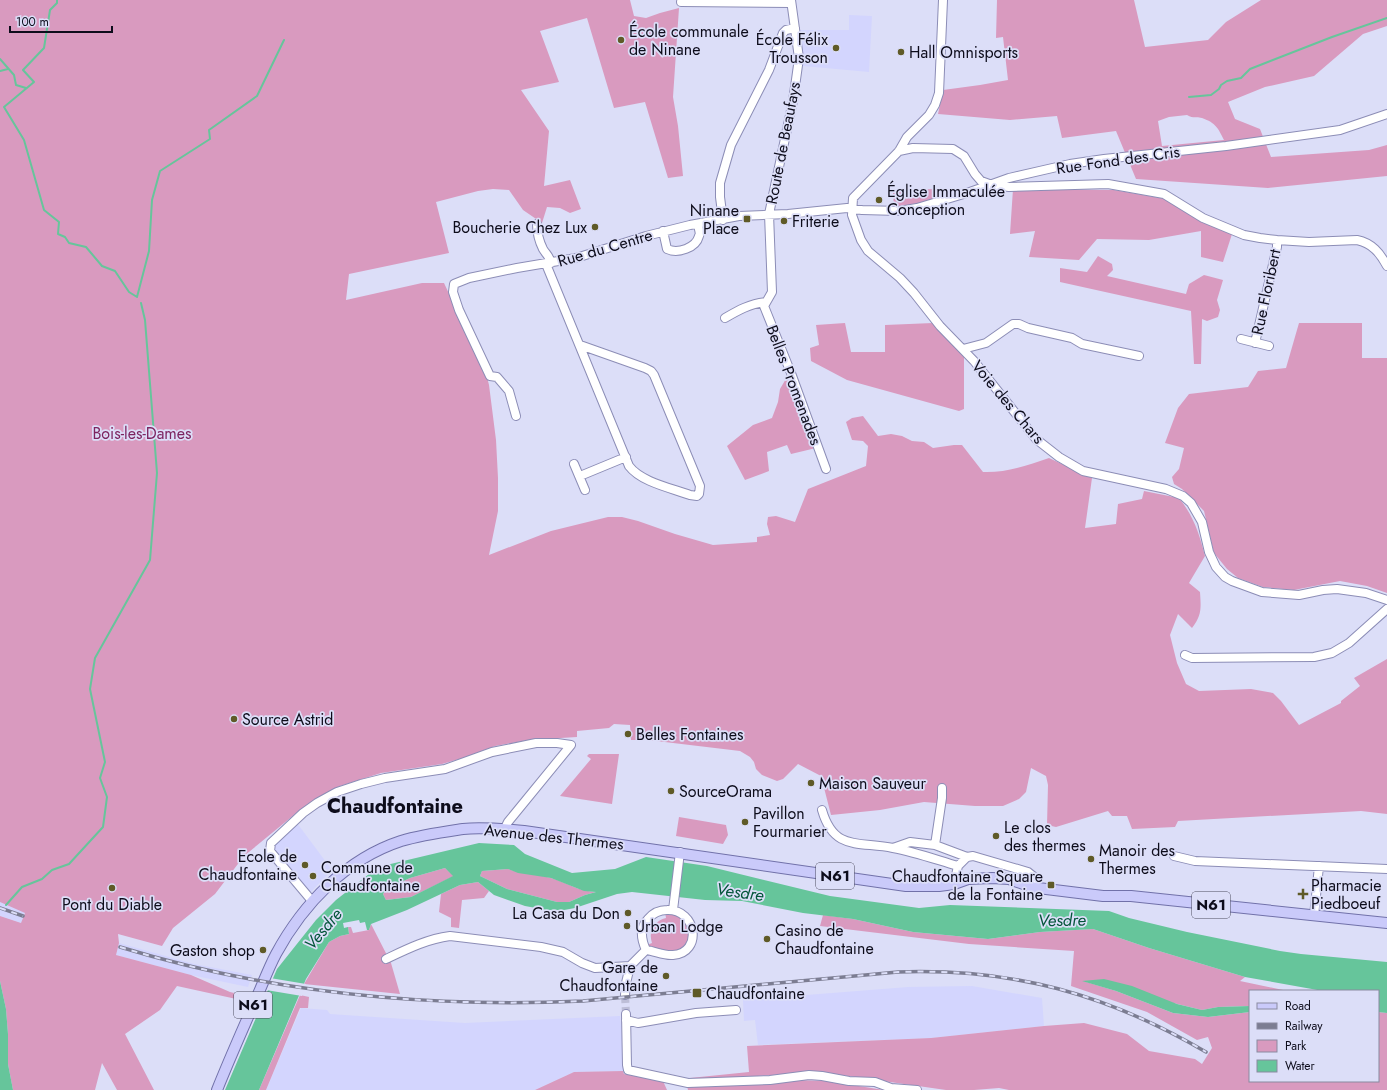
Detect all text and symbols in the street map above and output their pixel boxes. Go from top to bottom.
scale bar [10,8,112,34]
text: 100 m [16,13,49,31]
place label: École communale de Ninane [629,20,749,61]
place label: École Félix Trousson [756,28,828,69]
marker: École communale de Ninane [616,35,626,45]
place label: Hall Omnisports [909,41,1018,64]
marker: École Félix Trousson [831,43,841,53]
marker: Hall Omnisports [896,47,906,57]
street label: Route de Beaufays [760,80,806,206]
street label: Rue Fond des Cris [1055,140,1181,180]
place label: Église Immaculée Conception [887,180,1005,221]
marker: Église Immaculée Conception [874,195,884,205]
place label: Ninane Place [690,199,739,240]
place label: Friterie [792,210,839,233]
marker: Ninane Place [742,214,752,224]
place label: Boucherie Chez Lux [452,216,587,239]
marker: Friterie [779,216,789,226]
marker: Boucherie Chez Lux [590,222,600,232]
street label: Rue du Centre [555,223,655,273]
street label: Rue Floribert [1246,247,1286,337]
street label: Belles Promenades [760,322,828,448]
street label: Voie des Chars [966,355,1050,449]
park label: Bois-les-Dames [92,422,192,445]
place label: Source Astrid [242,708,333,731]
marker: Source Astrid [229,714,239,724]
place label: Belles Fontaines [636,723,743,746]
marker: Belles Fontaines [623,729,633,739]
place label: Maison Sauveur [819,772,927,795]
marker: Maison Sauveur [806,778,816,788]
place label: SourceOrama [679,780,772,803]
marker: SourceOrama [666,786,676,796]
district label: Chaudfontaine [327,792,463,821]
place label: Pavillon Fourmarier [753,802,827,843]
place label: Le clos des thermes [1004,816,1086,857]
marker: Pavillon Fourmarier [740,817,750,827]
street label: Avenue des Thermes [483,818,625,856]
marker: Le clos des thermes [991,831,1001,841]
place label: Manoir des Thermes [1099,839,1175,880]
place label: Ecole de Chaudfontaine [198,845,297,886]
marker: Manoir des Thermes [1086,854,1096,864]
place label: Commune de Chaudfontaine [321,856,420,897]
marker: Ecole de Chaudfontaine [300,860,310,870]
road number: N61 [816,863,854,889]
place label: Chaudfontaine Square de la Fontaine [892,865,1043,906]
marker: Commune de Chaudfontaine [308,871,318,881]
place label: Pharmacie Piedboeuf [1311,874,1382,915]
water label: Vesdre [715,877,766,907]
marker: Chaudfontaine Square de la Fontaine [1046,880,1056,890]
marker: Pont du Diable [107,883,117,893]
marker: Pharmacie Piedboeuf [1298,889,1308,899]
road number: N61 [1192,892,1230,918]
place label: Pont du Diable [62,893,162,916]
place label: La Casa du Don [512,902,620,925]
water label: Vesdre [298,903,348,955]
marker: La Casa du Don [623,908,633,918]
water label: Vesdre [1038,908,1087,932]
place label: Urban Lodge [635,915,723,938]
place label: Casino de Chaudfontaine [775,919,874,960]
marker: Urban Lodge [622,921,632,931]
marker: Casino de Chaudfontaine [762,934,772,944]
place label: Gaston shop [170,939,255,962]
marker: Gaston shop [258,945,268,955]
place label: Gare de Chaudfontaine [559,956,658,997]
marker: Gare de Chaudfontaine [661,971,671,981]
place label: Chaudfontaine [706,982,805,1005]
marker: Chaudfontaine [691,987,703,999]
legend [1249,990,1379,1082]
road number: N61 [234,992,272,1018]
text: Road [1285,997,1311,1015]
text: Railway [1285,1017,1323,1035]
text: Park [1285,1037,1307,1055]
text: Water [1285,1057,1316,1075]

